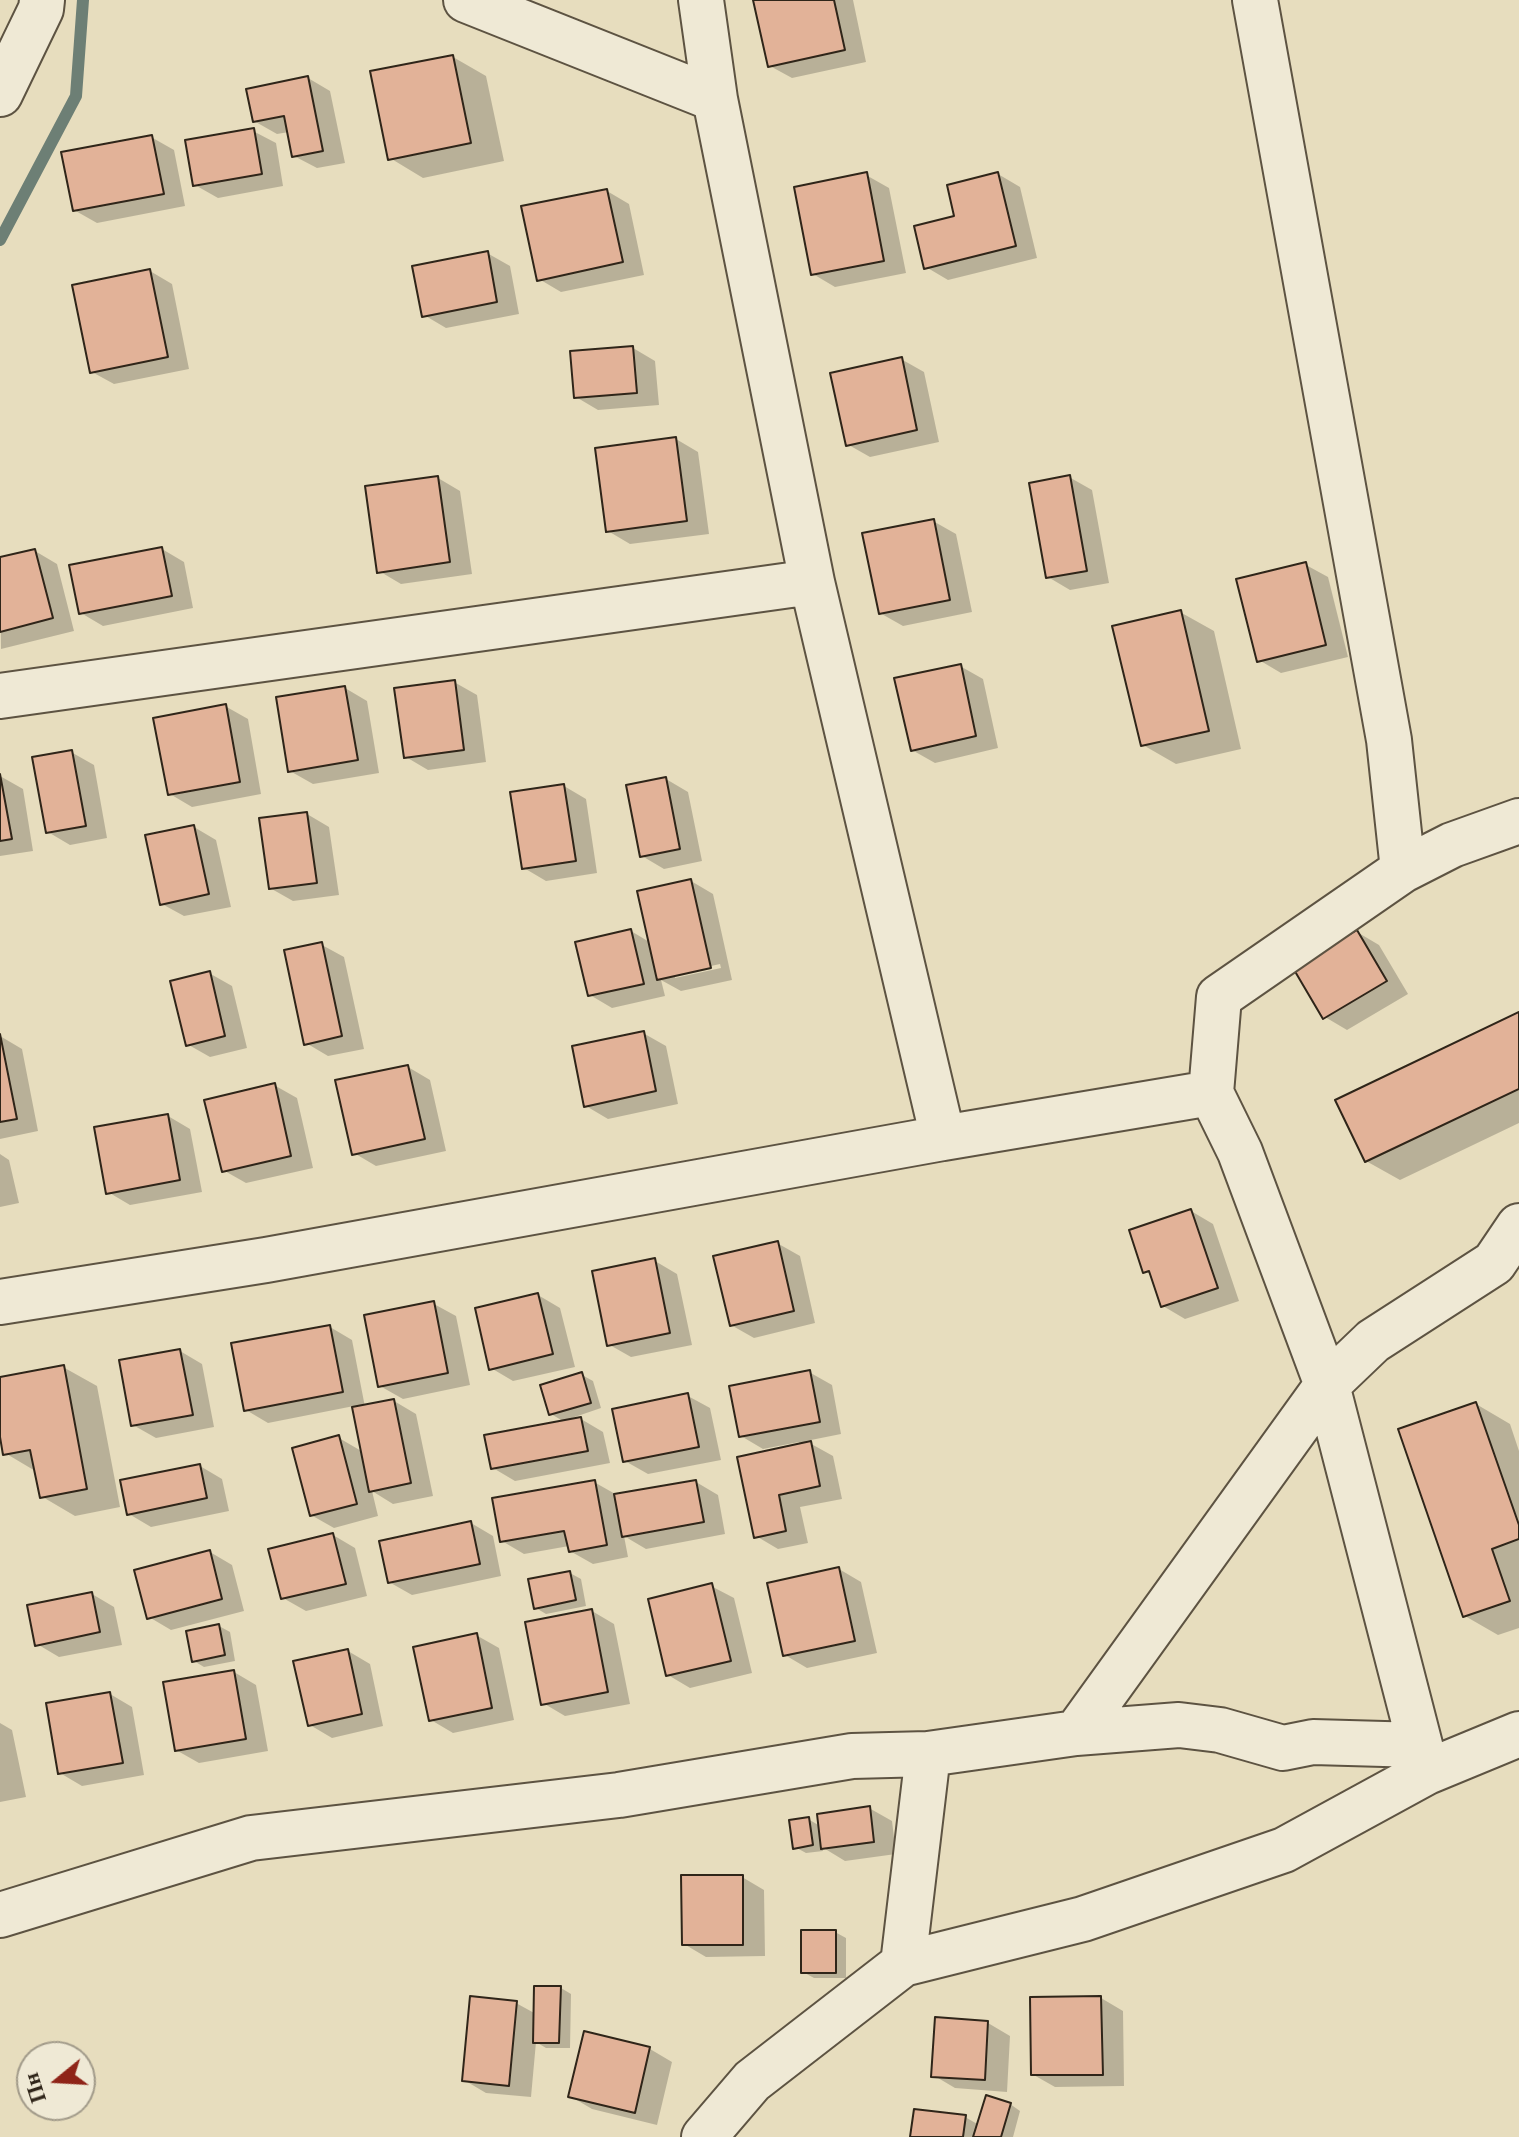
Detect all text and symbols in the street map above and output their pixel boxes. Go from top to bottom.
north arrow [16,2041,96,2121]
text: Пн [16,2069,53,2107]

